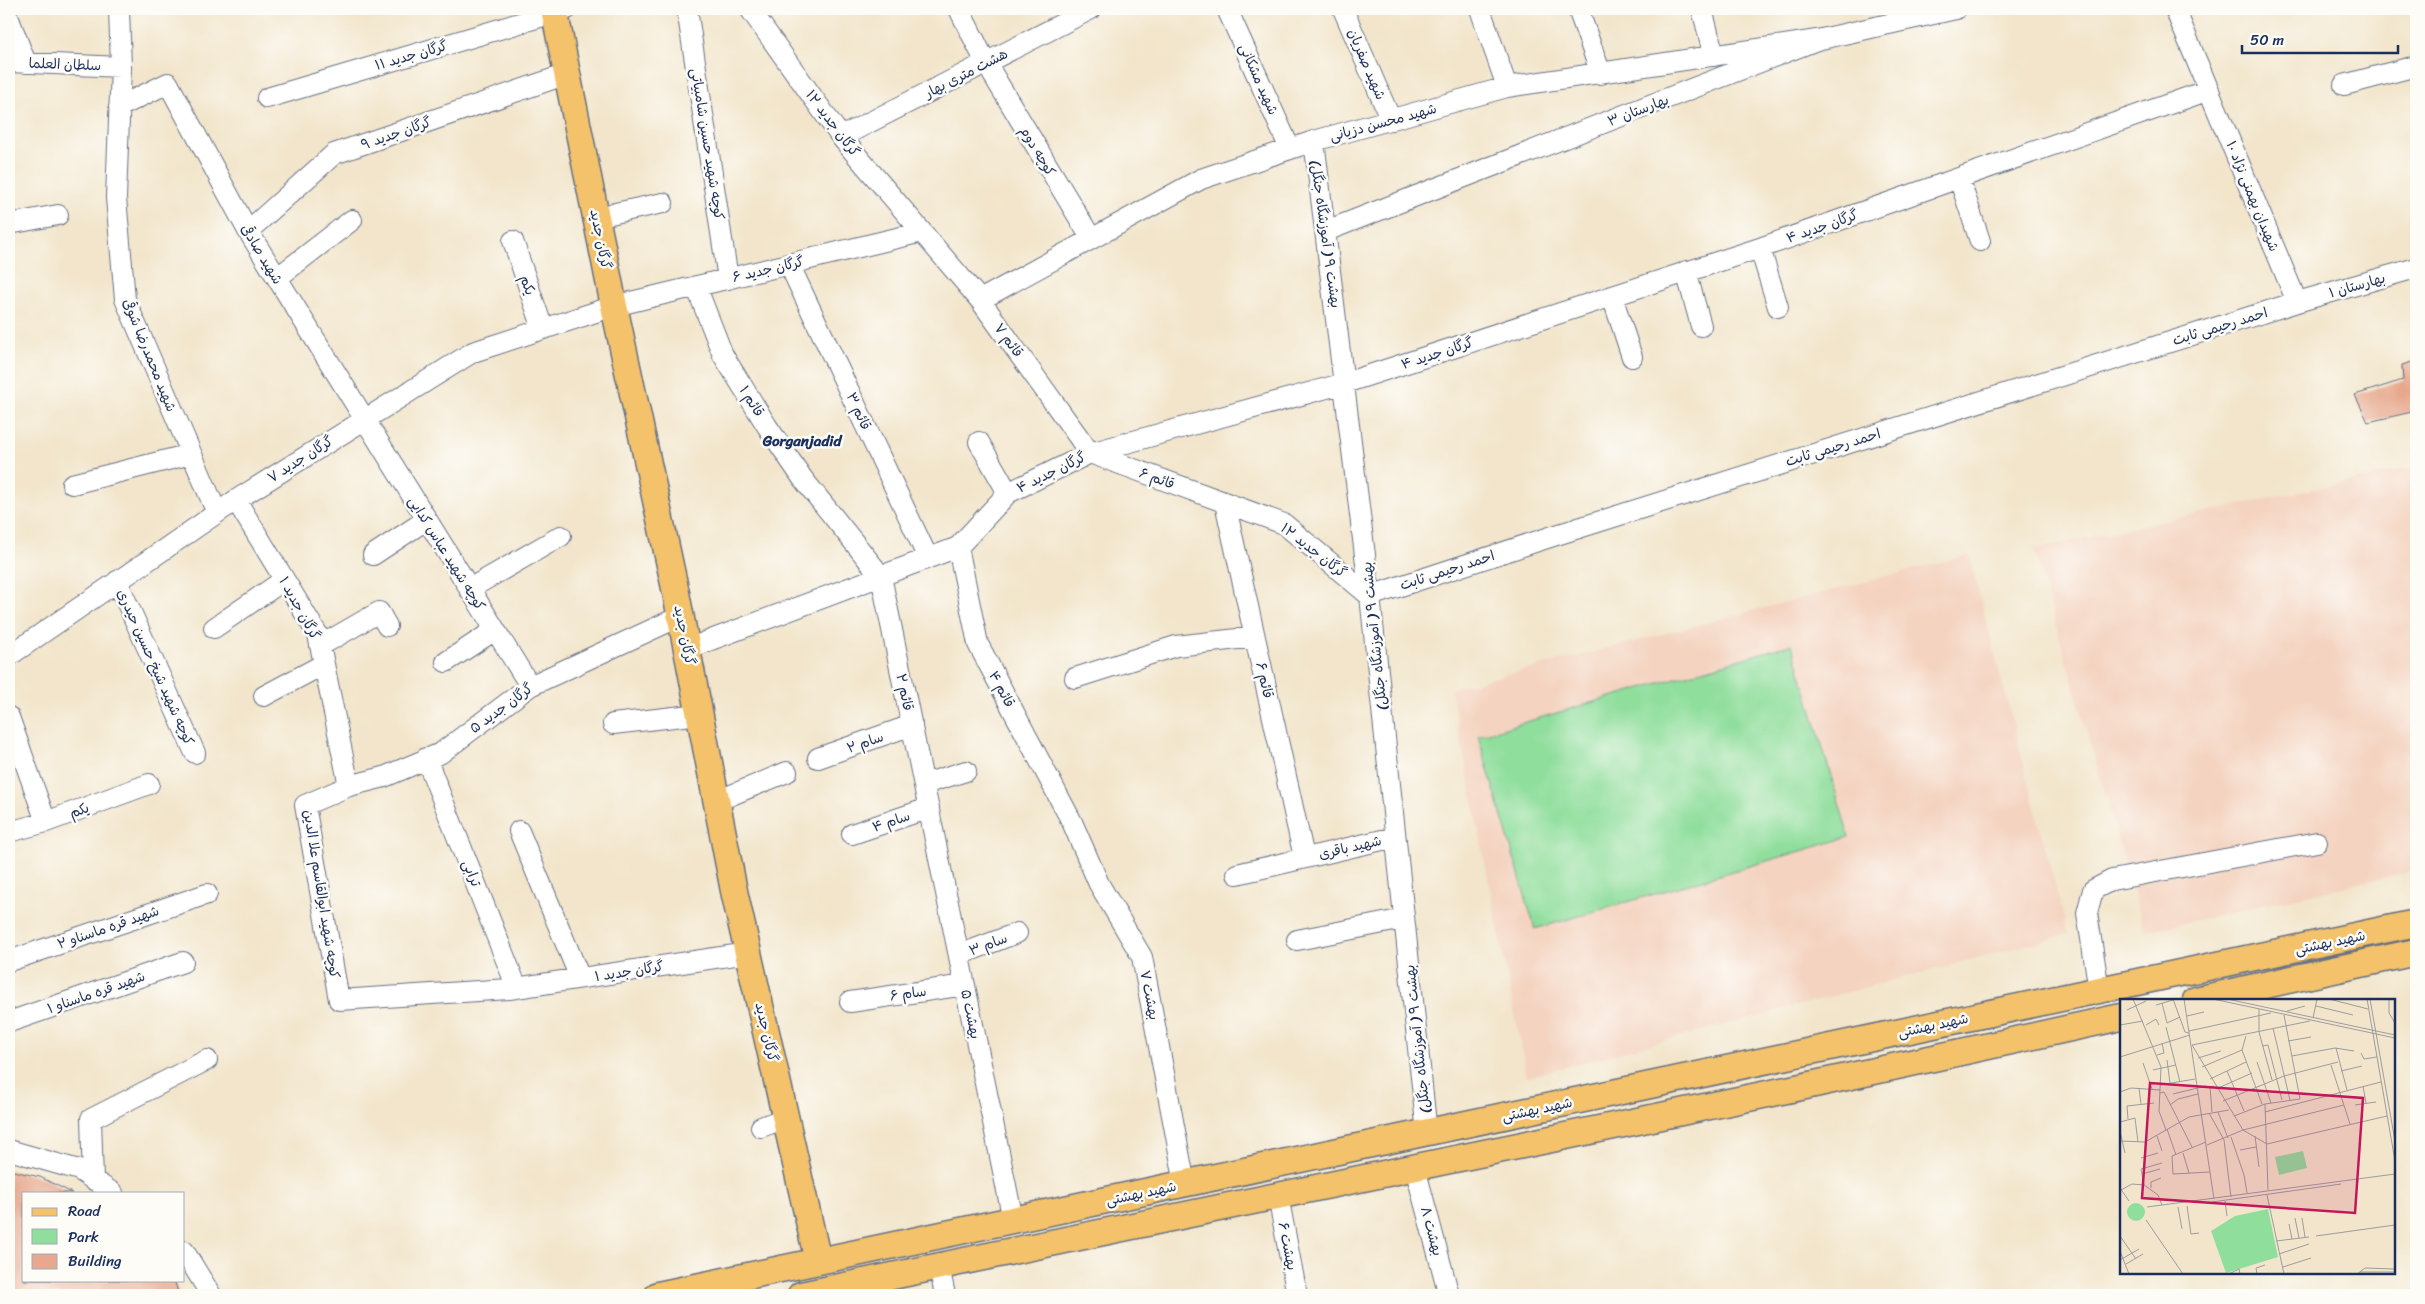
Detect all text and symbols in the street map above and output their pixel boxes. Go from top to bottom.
scale bar [2242,22,2399,54]
street label: شهید صفریان [1340,25,1393,104]
text: 50 m [2250,27,2285,53]
street label: گرگان جدید ۱۱ [372,33,450,78]
street label: شهید مشکانی [1232,39,1285,119]
street label: هشت متری بهار [919,42,1012,106]
street label: سلطان العلما [28,51,102,78]
street label: کوچه شهید حسین شامبیاتی [683,66,732,222]
street label: گرگان جدید ۱۲ [799,84,866,162]
street label: بهارستان ۳ [1604,87,1673,134]
street label: شهید محسن دزیانی [1327,96,1440,149]
street label: گرگان جدید ۹ [357,110,435,157]
street label: کوچه دوم [1013,121,1062,181]
street label: ۱۰ شهیدان بهمنی نژاد [2219,137,2286,256]
street label: بهشت ۹ ( آموزشگاه جنگل) [1303,158,1348,310]
street label: گرگان جدید ۴ [1783,202,1862,250]
street label: گرگان جدید [582,207,619,271]
street label: شهید صادقی [234,219,290,290]
street label: گرگان جدید ۶ [730,249,806,290]
street label: ۱ بهارستان [2326,265,2388,305]
street label: یکم [512,272,543,299]
street label: شهید محمدرضا شوقی [115,295,184,416]
street label: احمد رحیمی ثابت [2169,300,2271,353]
street label: ۷ قائم [987,318,1030,363]
street label: گرگان جدید ۴ [1398,330,1477,377]
street label: ۱ قائم [732,381,771,422]
street label: ۳ قائم [839,388,878,434]
street label: احمد رحیمی ثابت [1782,421,1884,474]
district label: Gorganjadid [762,428,843,454]
street label: گرگان جدید ۷ [262,429,338,490]
street label: گرگان جدید ۴ [1012,445,1090,500]
street label: ۶ قائم [1135,460,1178,496]
street label: کوچه شهید عباس کدایی [401,491,492,616]
street label: گرگان جدید ۱۲ [1275,516,1352,585]
street label: احمد رحیمی ثابت [1396,543,1498,598]
street label: بهشت ۹ ( آموزشگاه جنگل) [1354,560,1395,711]
street label: گرگان جدید ۱ [272,572,327,645]
street label: کوچه شهید شیخ حسین حیدری [110,585,201,749]
street label: گرگان جدید [666,603,703,667]
street label: قائم ۶ [1248,660,1281,701]
street label: قائم ۴ [981,666,1022,712]
street label: ۲ قائم [888,671,921,713]
street label: گرگان جدید ۵ [464,677,539,740]
street label: ۲ سام [843,724,887,760]
street label: یکم [66,795,93,826]
street label: ۴ سام [869,803,914,840]
street label: کوچه شهید ابوالقاسم علا الدین [296,808,347,980]
street label: شهید باقری [1316,828,1384,867]
street label: ترابی [455,856,489,891]
street label: ۲ شهید قره ماسناو [54,898,163,957]
street label: شهید بهشتی [2293,923,2368,962]
street label: ۳ سام [965,926,1011,963]
street label: گرگان جدید ۱ [593,954,665,989]
street label: بهشت ۹ ( آموزشگاه جنگل) [1397,963,1438,1114]
street label: ۱ شهید قره ماسناو [44,964,149,1021]
street label: بهشت ۷ [1132,968,1167,1022]
street label: ۶ سام [888,979,928,1008]
street label: بهشت ۵ [953,987,988,1041]
inset map [2120,999,2395,1274]
street label: گرگان جدید [748,1000,786,1065]
street label: شهید بهشتی [1896,1006,1971,1045]
street label: شهید بهشتی [1500,1090,1575,1129]
street label: شهید بهشتی [1104,1174,1179,1213]
legend [22,1192,185,1282]
text: Road [68,1198,101,1224]
street label: ۸ بهشت [1413,1204,1450,1259]
street label: ۶ بهشت [1271,1220,1304,1273]
text: Park [68,1224,99,1250]
text: Building [68,1248,122,1274]

